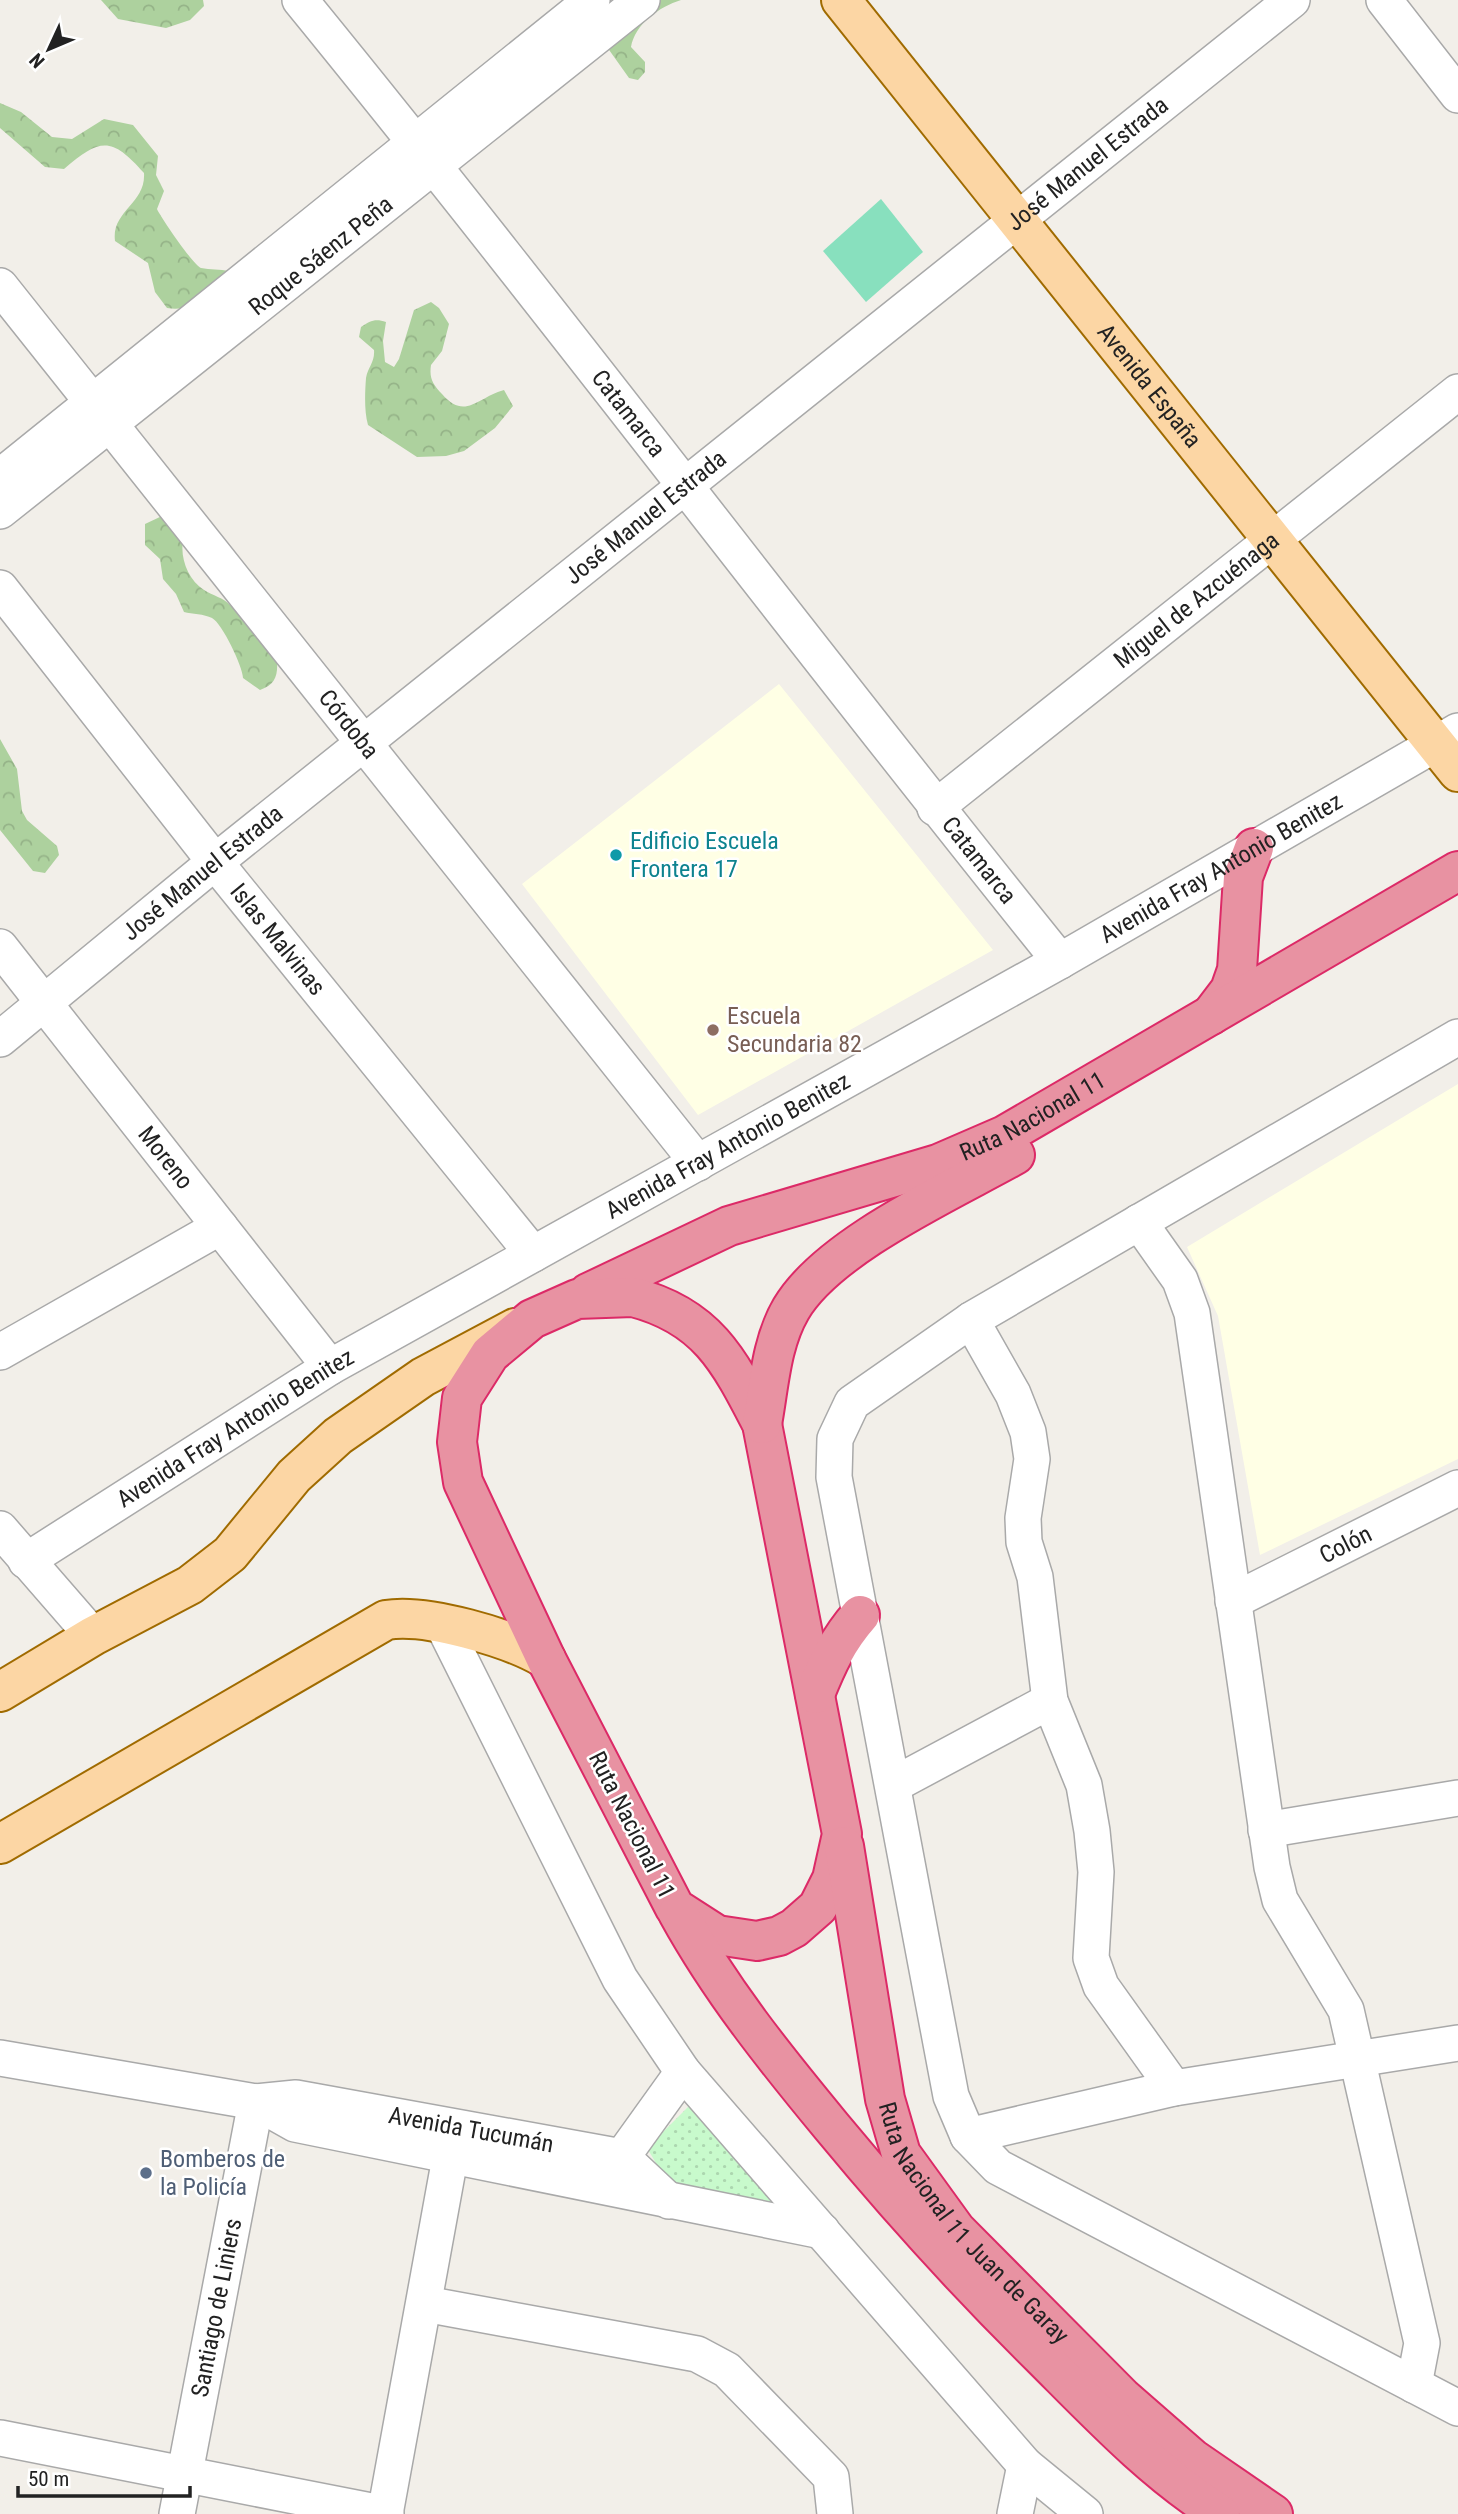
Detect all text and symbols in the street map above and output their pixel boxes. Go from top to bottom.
north arrow [14,14,84,84]
text: N [25,48,49,73]
street label: José Manuel Estrada [1001,91,1174,237]
street label: Roque Sáenz Peña [243,190,398,321]
street label: Avenida España [1092,319,1207,453]
street label: Catamarca [586,364,671,463]
street label: José Manuel Estrada [559,444,732,590]
street label: Miguel de Azcuénaga [1108,526,1284,674]
street label: Córdoba [313,684,385,764]
street label: Avenida Fray Antonio Benitez [1095,787,1347,949]
street label: José Manuel Estrada [117,799,288,946]
street label: Catamarca [936,811,1022,909]
place label: Edificio Escuela Frontera 17 [630,827,779,883]
marker: Edificio Escuela Frontera 17 [608,847,624,863]
street label: Islas Malvinas [224,878,331,1001]
place label: Escuela Secundaria 82 [727,1002,862,1058]
marker: Escuela Secundaria 82 [705,1022,721,1038]
street label: Ruta Nacional 11 [956,1066,1110,1167]
street label: Avenida Fray Antonio Benitez [601,1067,855,1225]
street label: Moreno [132,1121,199,1195]
street label: Avenida Fray Antonio Benitez [112,1343,359,1513]
street label: Colón [1315,1520,1376,1569]
street label: Ruta Nacional 11 [583,1747,681,1903]
street label: Ruta Nacional 11 Juan de Garay [873,2099,1075,2349]
street label: Avenida Tucumán [386,2101,556,2158]
place label: Bomberos de la Policía [160,2145,285,2201]
marker: Bomberos de la Policía [138,2165,154,2181]
street label: Santiago de Liniers [186,2216,247,2399]
scale bar [18,2454,189,2498]
text: 50 m [28,2467,69,2491]

